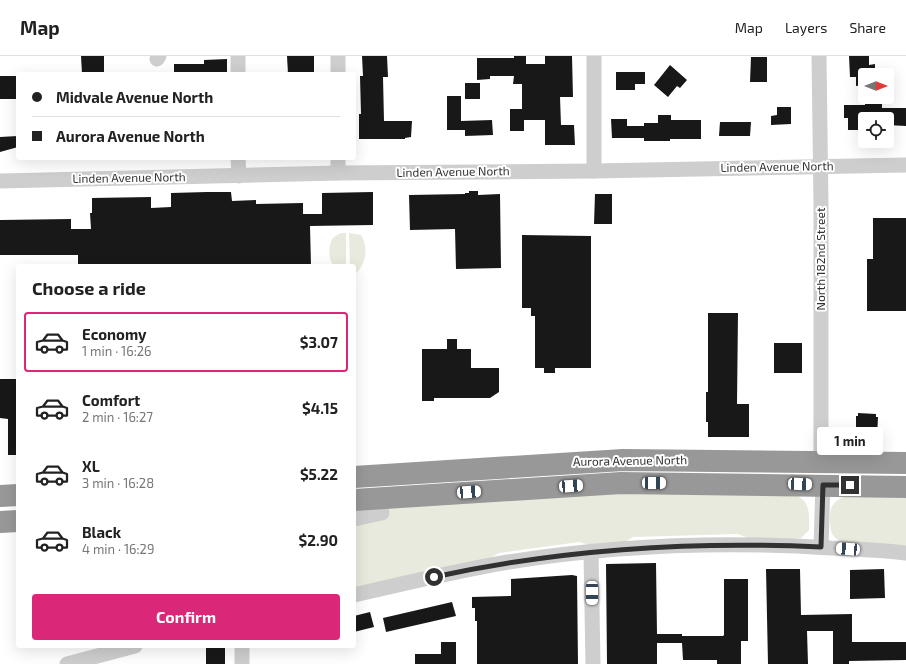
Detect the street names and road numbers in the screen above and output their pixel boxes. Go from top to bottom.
street label: Linden Avenue North [720,158,834,174]
street label: Linden Avenue North [396,163,510,179]
street label: Linden Avenue North [72,169,186,185]
street label: North 182nd Street [813,207,827,311]
street label: Aurora Avenue North [573,452,687,468]

